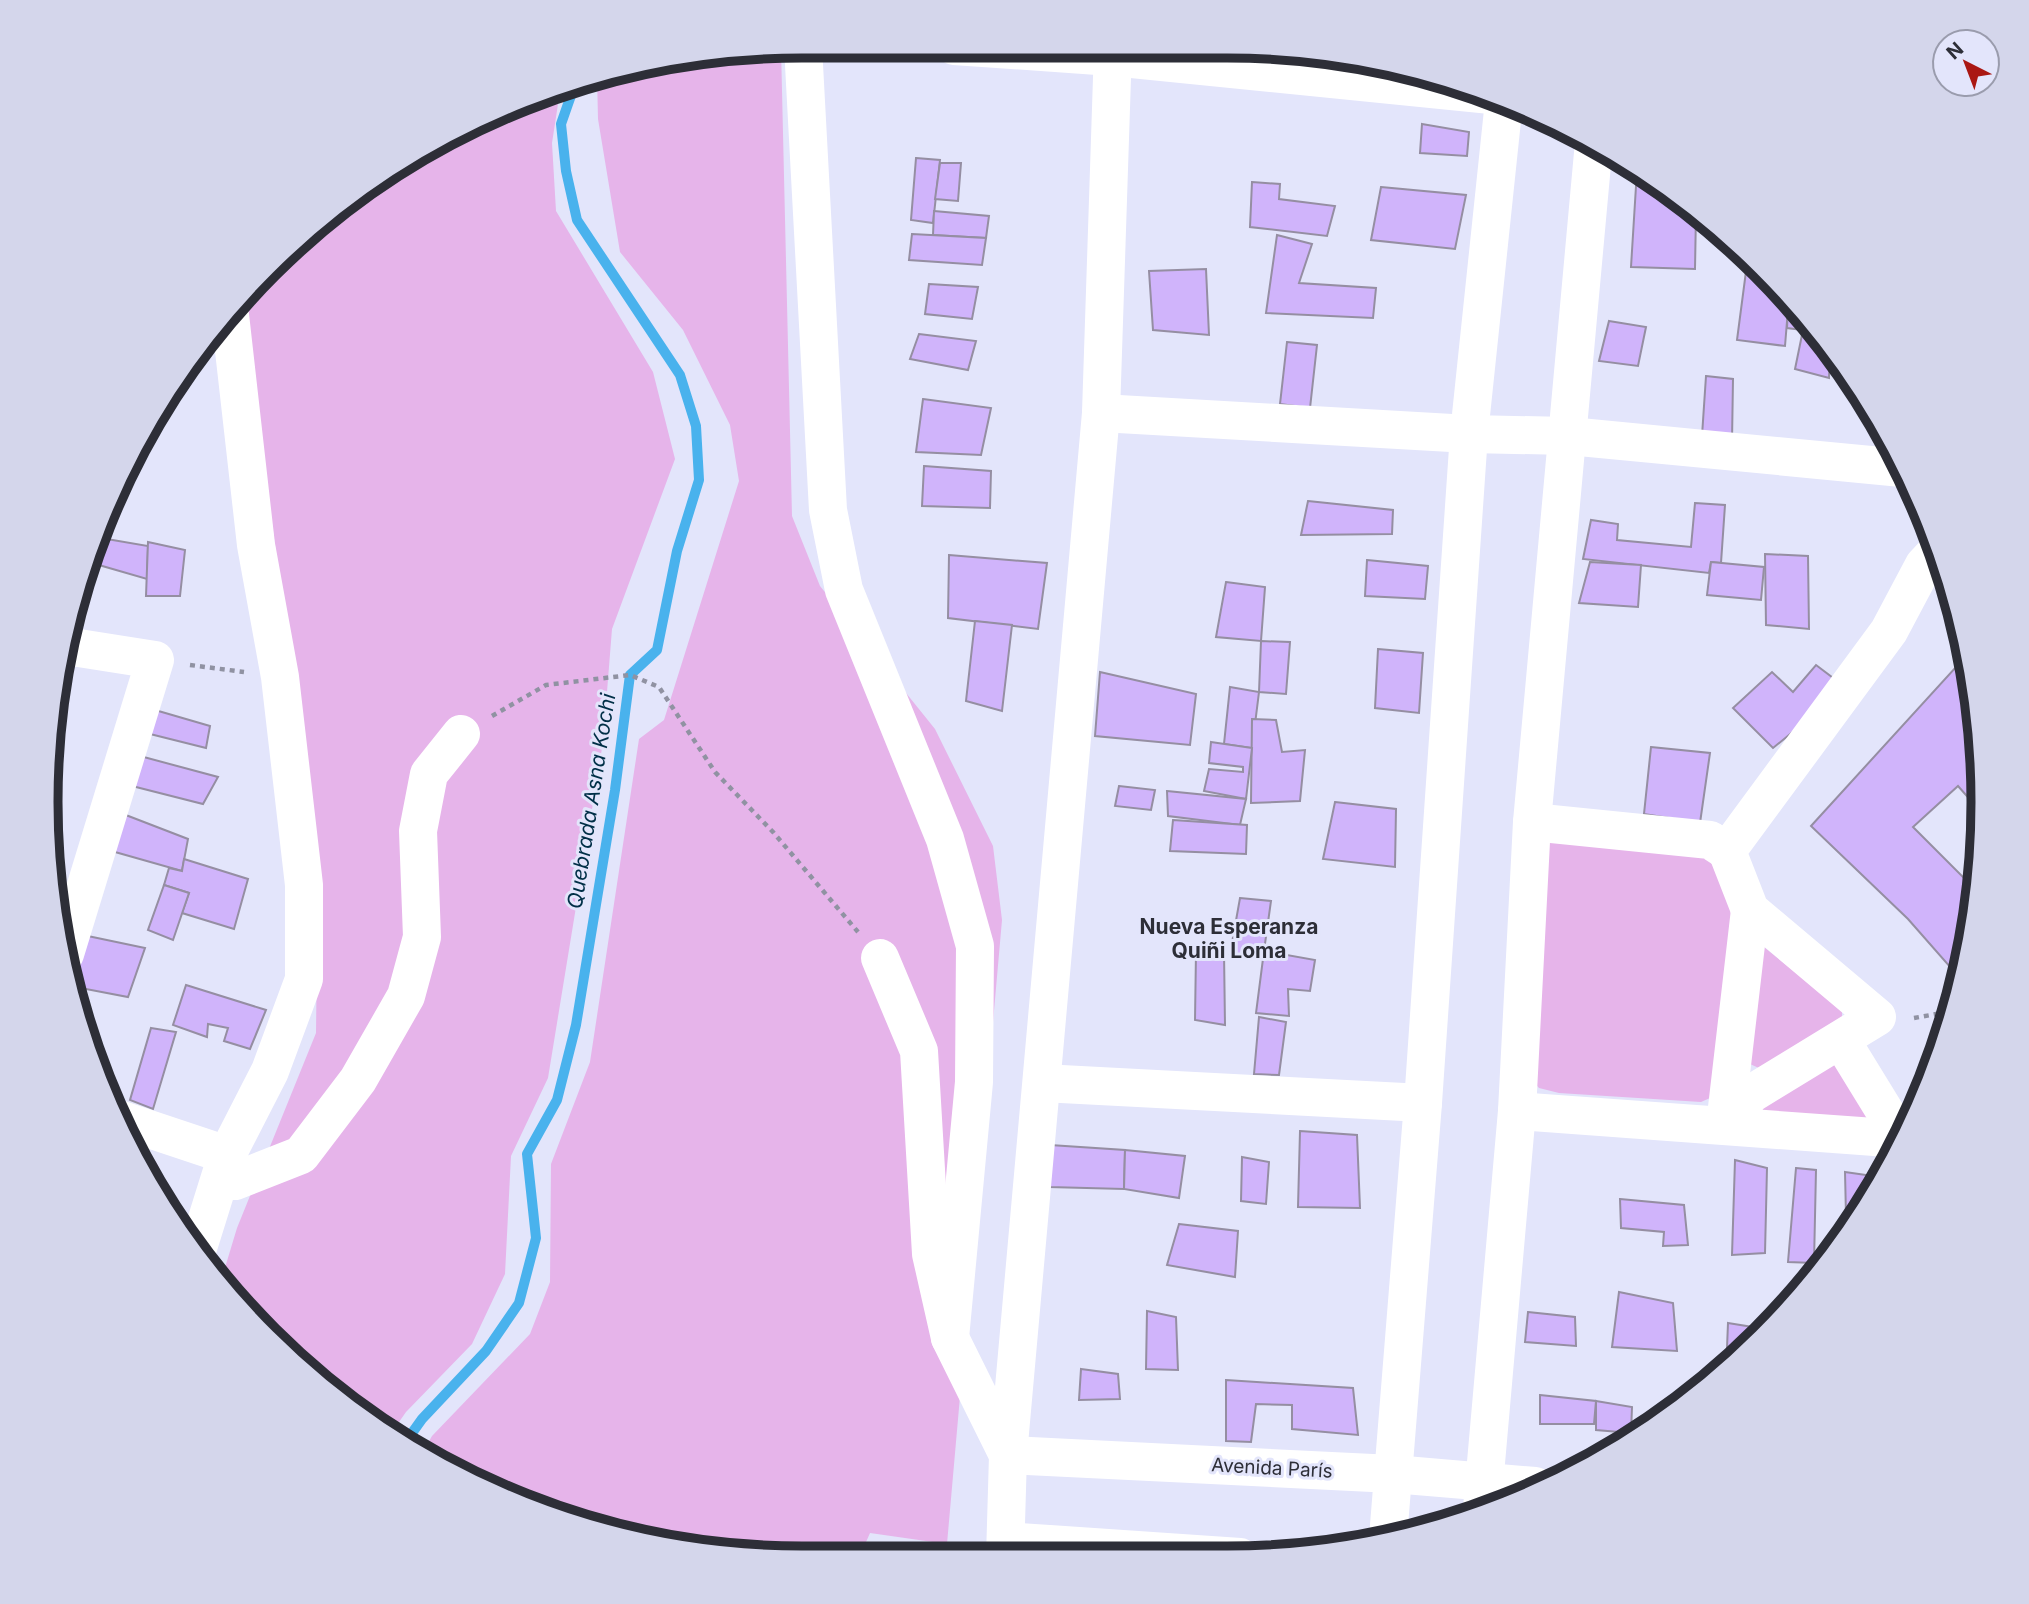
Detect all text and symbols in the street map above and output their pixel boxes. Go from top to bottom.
north arrow [1931,28,2001,98]
text: N [1942,37,1968,64]
water label: Quebrada Asna Kochi [562,691,621,910]
district label: Nueva Esperanza Quiñi Loma [1140,914,1318,963]
street label: Avenida París [1211,1453,1333,1483]

